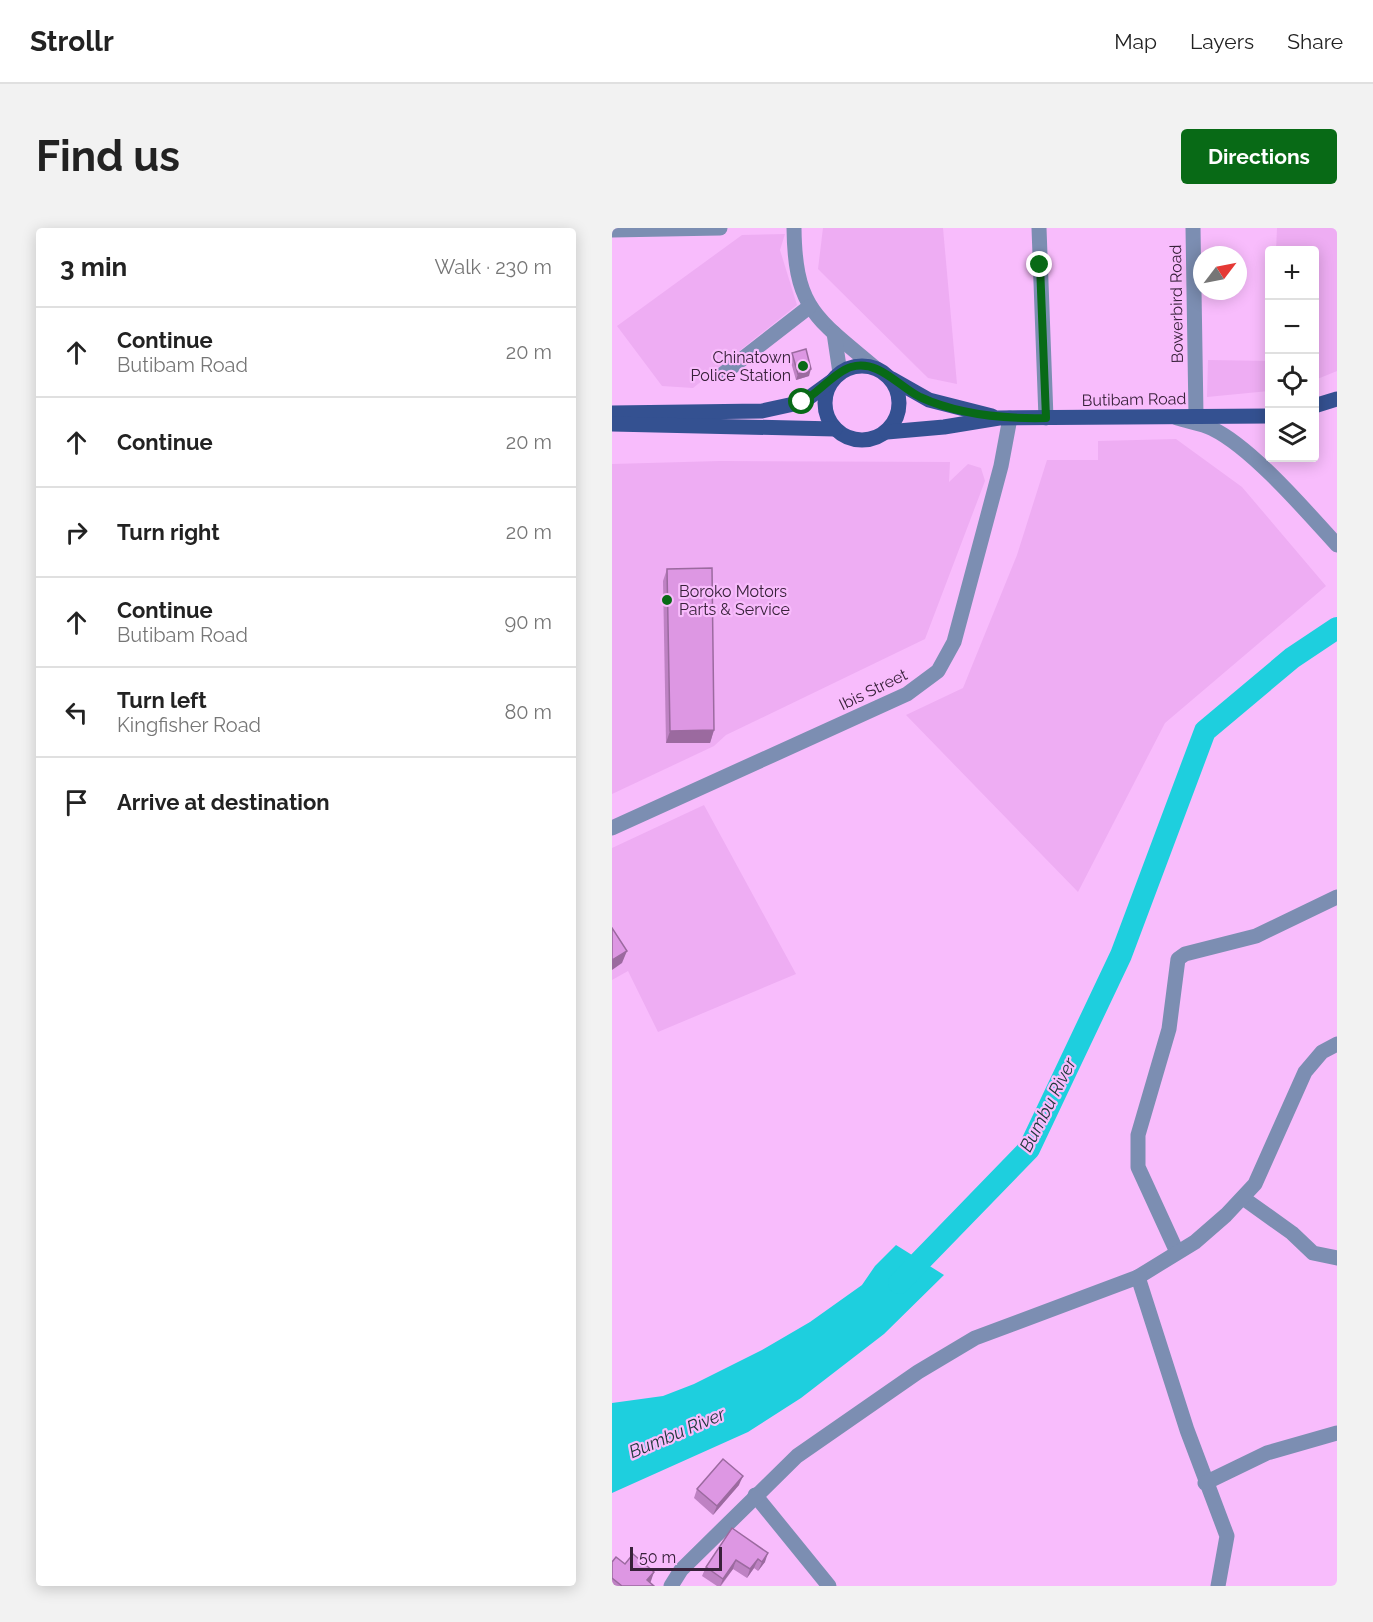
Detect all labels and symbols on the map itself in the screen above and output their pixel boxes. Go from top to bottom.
street label: Bowerbird Road [1166,244,1187,364]
north arrow [1193,246,1247,300]
route end [1026,251,1052,277]
place label: Chinatown Police Station [690,348,791,385]
marker: Chinatown Police Station [796,359,810,373]
route start [788,388,814,414]
street label: Butibam Road [1081,389,1187,410]
place label: Boroko Motors Parts & Service [679,582,790,619]
marker: Boroko Motors Parts & Service [660,593,674,607]
street label: Ibis Street [836,665,911,714]
water label: Bumbu River [1015,1054,1081,1155]
water label: Bumbu River [626,1403,729,1462]
scale bar [630,1544,722,1572]

